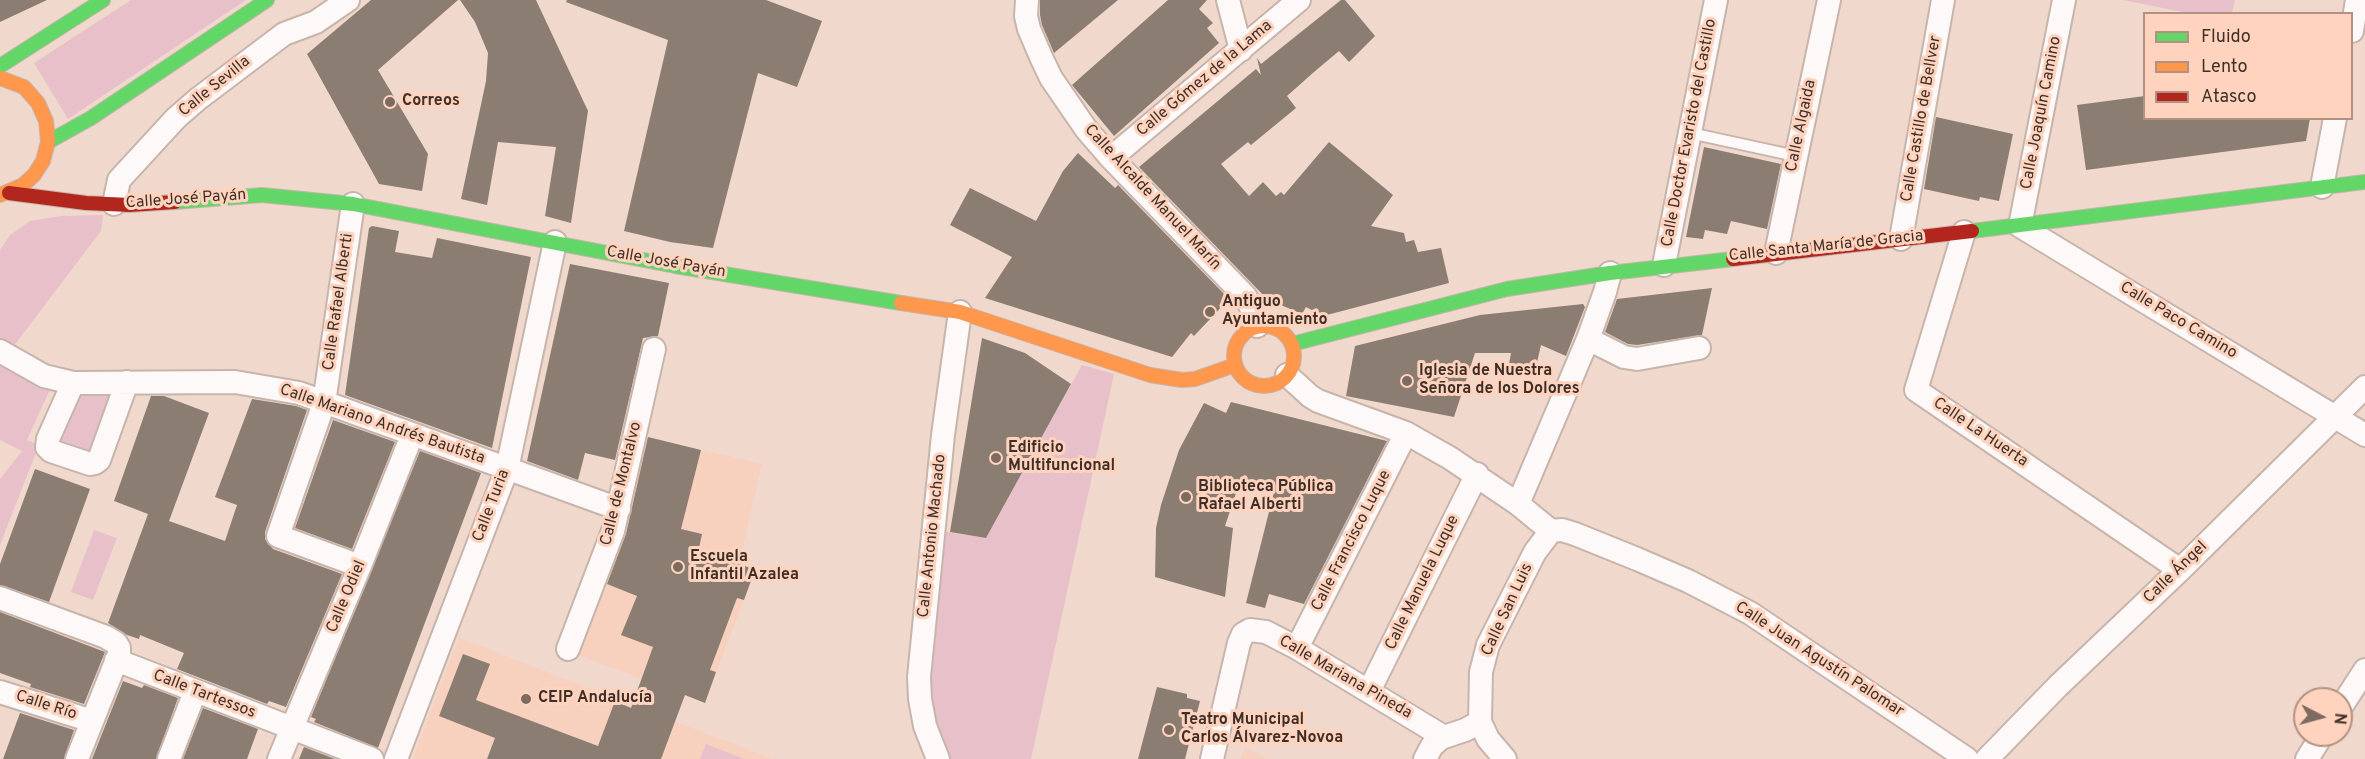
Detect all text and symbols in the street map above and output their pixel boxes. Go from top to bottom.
legend [2143,12,2353,120]
street label: Calle Gómez de la Lama [1133,17,1277,141]
street label: Calle Doctor Evaristo del Castillo [1658,17,1722,249]
text: Fluido [2201,26,2251,49]
street label: Calle Castillo de Bellver [1898,34,1946,204]
street label: Calle Joaquín Camino [2018,35,2066,191]
street label: Calle Sevilla [175,52,255,122]
text: Lento [2201,56,2247,79]
street label: Calle Algaida [1783,78,1821,174]
text: Atasco [2201,86,2257,109]
place label: Correos [402,92,460,112]
marker: Correos [383,95,397,109]
street label: Calle Alcalde Manuel Marín [1079,121,1225,275]
street label: Calle José Payán [125,186,247,214]
street label: Calle Santa María de Gracia [1728,227,1924,267]
street label: Calle Rafael Alberti [320,232,358,372]
street label: Calle José Payán [605,243,727,283]
street label: Calle Paco Camino [2116,278,2240,364]
place label: Antiguo Ayuntamiento [1222,293,1328,331]
marker: Antiguo Ayuntamiento [1203,305,1217,319]
place label: Iglesia de Nuestra Señora de los Dolores [1419,362,1580,400]
marker: Iglesia de Nuestra Señora de los Dolores [1400,374,1414,388]
street label: Calle Mariano Andrés Bautista [277,381,487,469]
street label: Calle La Huerta [1929,394,2031,472]
street label: Calle de Montalvo [597,420,647,548]
place label: Edificio Multifuncional [1008,439,1115,477]
marker: Edificio Multifuncional [989,451,1003,465]
street label: Calle Antonio Machado [915,453,951,619]
street label: Calle Turia [469,467,515,545]
street label: Calle Francisco Luque [1308,467,1396,615]
place label: Biblioteca Pública Rafael Alberti [1198,478,1333,516]
marker: Biblioteca Pública Rafael Alberti [1179,490,1193,504]
street label: Calle Manuela Luque [1382,512,1464,654]
street label: Calle Ángel [2140,538,2212,608]
place label: Escuela Infantil Azalea [690,548,799,586]
street label: Calle Odiel [323,558,371,636]
marker: Escuela Infantil Azalea [671,560,685,574]
street label: Calle San Luis [1478,561,1538,659]
street label: Calle Juan Agustín Palomar [1731,598,1907,722]
street label: Calle Mariana Pineda [1275,632,1415,724]
street label: Calle Tartessos [150,667,258,723]
street label: Calle Río [13,687,79,725]
north arrow [2293,687,2353,747]
place label: CEIP Andalucía [538,689,652,709]
marker: CEIP Andalucía [519,692,533,706]
place label: Teatro Municipal Carlos Álvarez-Novoa [1181,711,1343,749]
text: N [2328,712,2349,725]
marker: Teatro Municipal Carlos Álvarez-Novoa [1162,723,1176,737]

